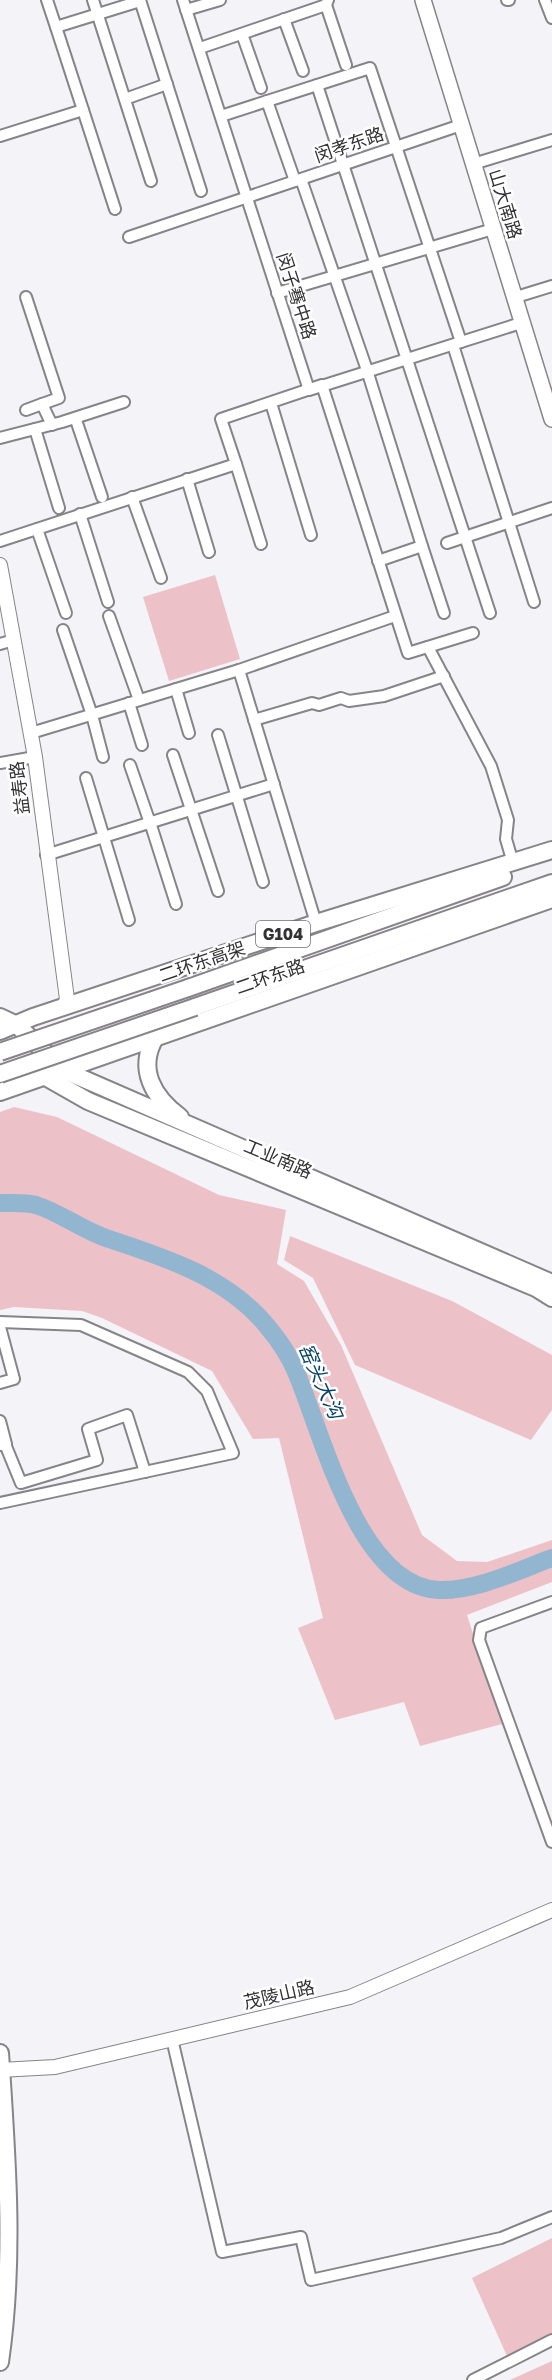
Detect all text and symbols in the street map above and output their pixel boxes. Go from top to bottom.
street label: 闵孝东路 [311,122,386,166]
street label: 山大南路 [485,166,527,241]
street label: 闵子骞中路 [273,249,321,342]
street label: 益寿路 [5,760,33,816]
road number: G104 [256,921,310,947]
street label: 二环东高架 [156,936,248,986]
street label: 二环东路 [232,954,307,998]
street label: 工业南路 [241,1134,316,1182]
water label: 窑头大沟 [295,1339,350,1424]
street label: 茂陵山路 [241,1975,316,2013]

